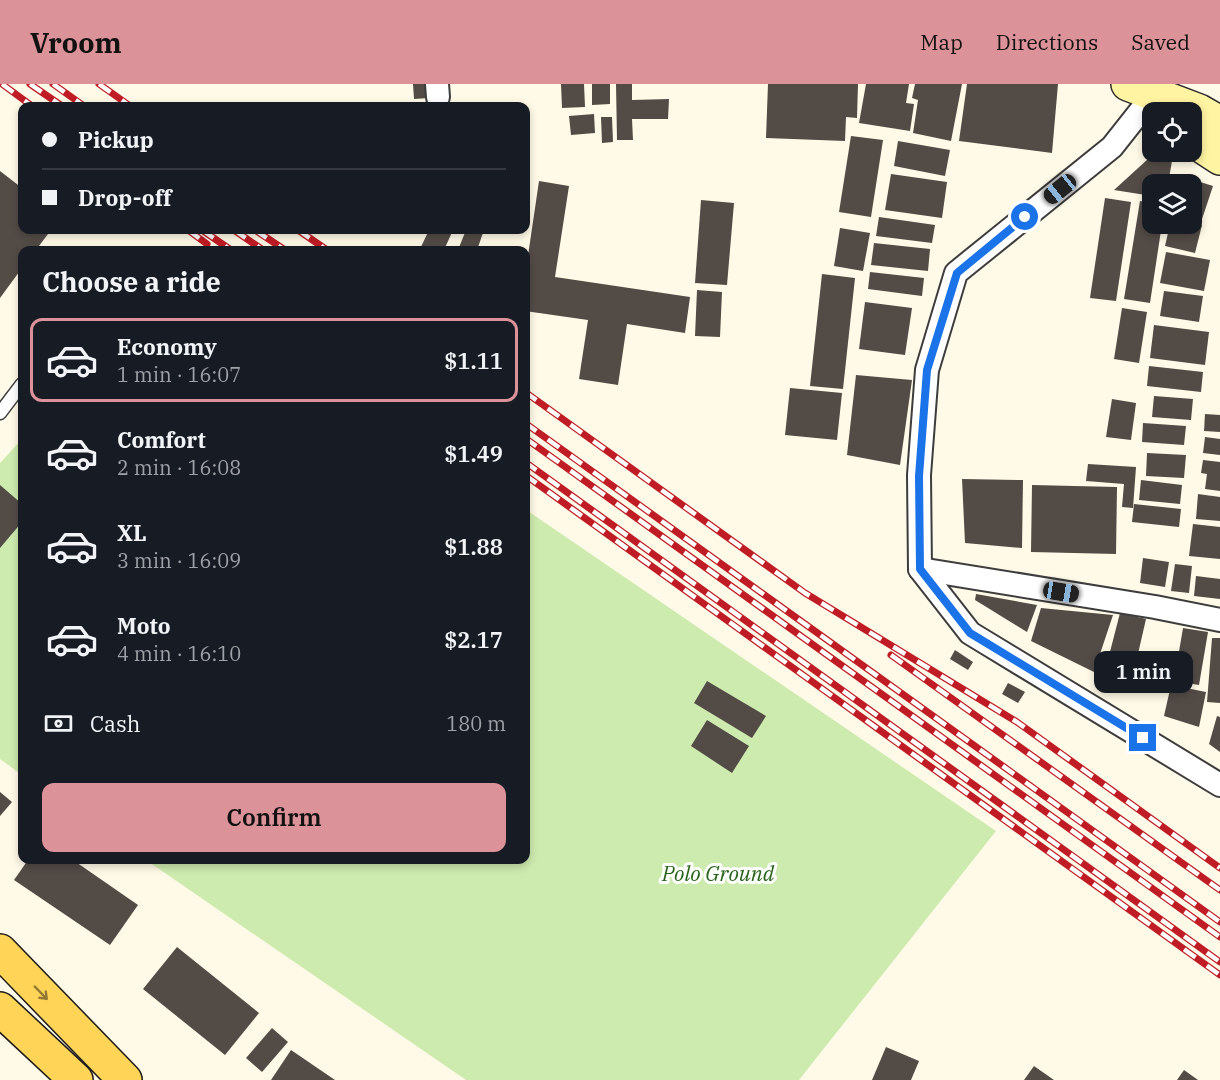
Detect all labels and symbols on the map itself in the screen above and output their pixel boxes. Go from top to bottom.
car [1040,171,1080,207]
route start [1011,203,1038,230]
car [1042,580,1080,604]
callout: 1 min [1094,651,1192,693]
route end [1129,724,1156,751]
park label: Polo Ground [661,859,775,887]
one-way arrow [33,985,48,1000]

